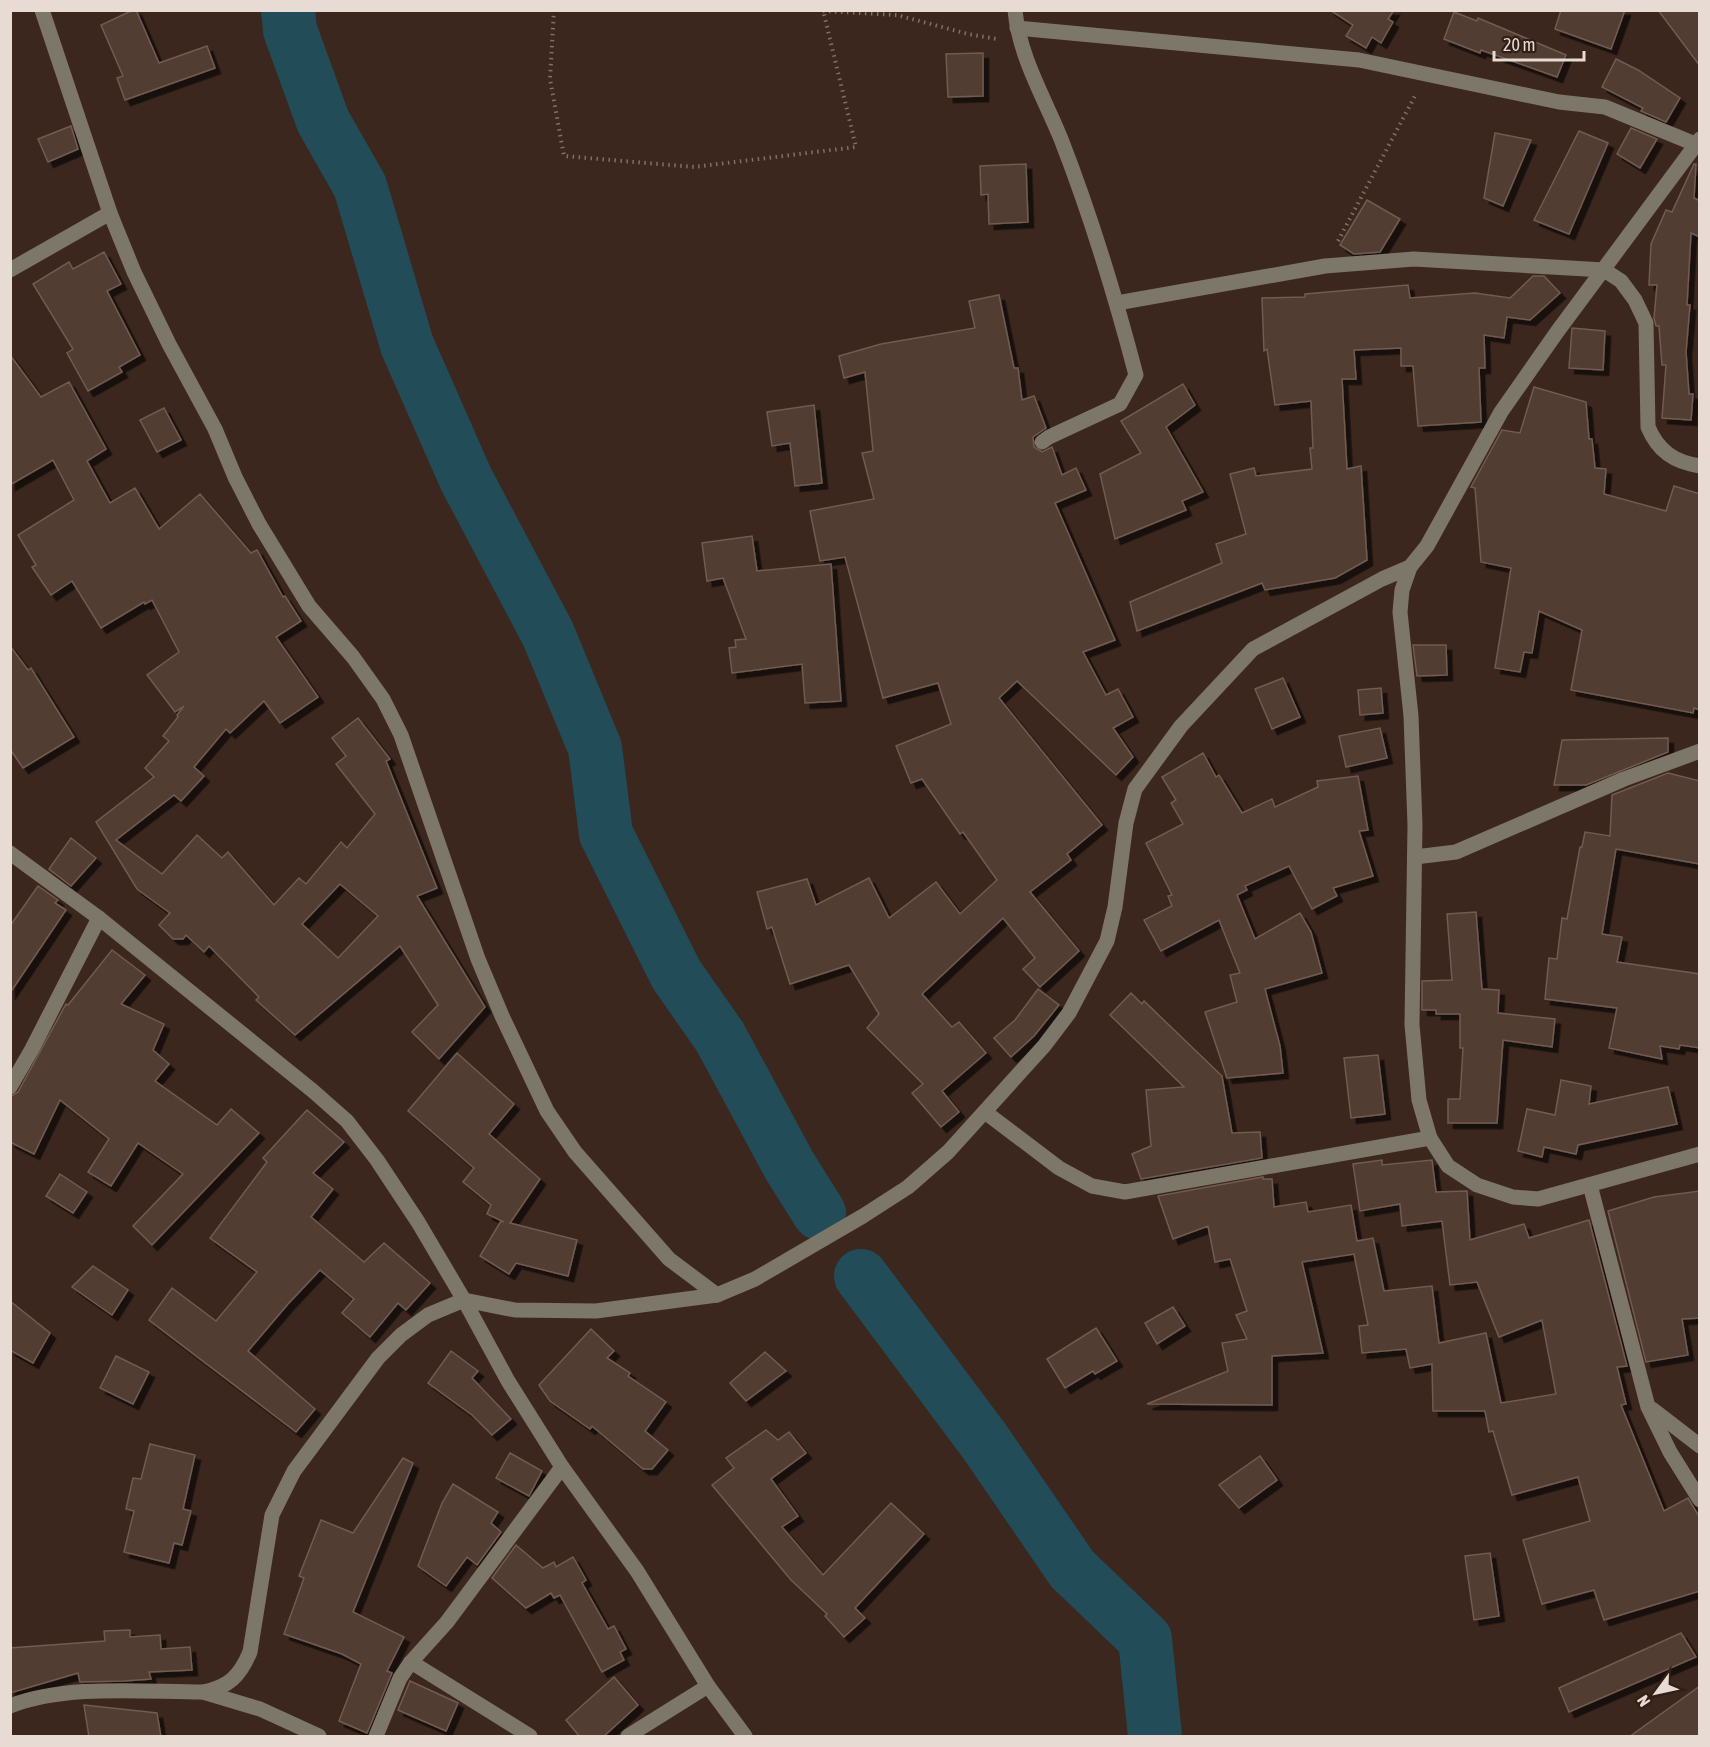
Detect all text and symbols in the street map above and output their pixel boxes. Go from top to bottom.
scale bar [1494,24,1584,62]
text: 20 m [1503,34,1535,55]
north arrow [1626,1663,1686,1723]
text: N [1633,1692,1654,1710]

